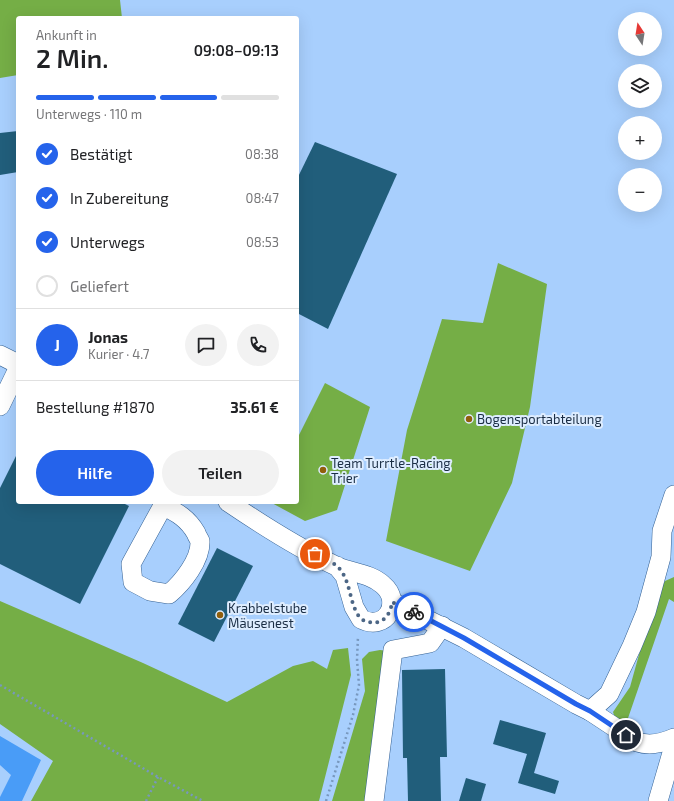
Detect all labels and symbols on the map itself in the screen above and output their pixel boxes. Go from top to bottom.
north arrow [618,12,662,56]
place label: Bogensportabteilung [477,411,602,427]
marker: Bogensportabteilung [464,414,474,424]
place label: Team Turrtle-Racing Trier [331,455,451,486]
marker: Team Turrtle-Racing Trier [318,465,328,475]
pin [298,537,332,571]
courier [394,592,434,632]
place label: Krabbelstube Mäusenest [228,600,307,631]
marker: Krabbelstube Mäusenest [215,610,225,620]
pin [609,718,643,752]

